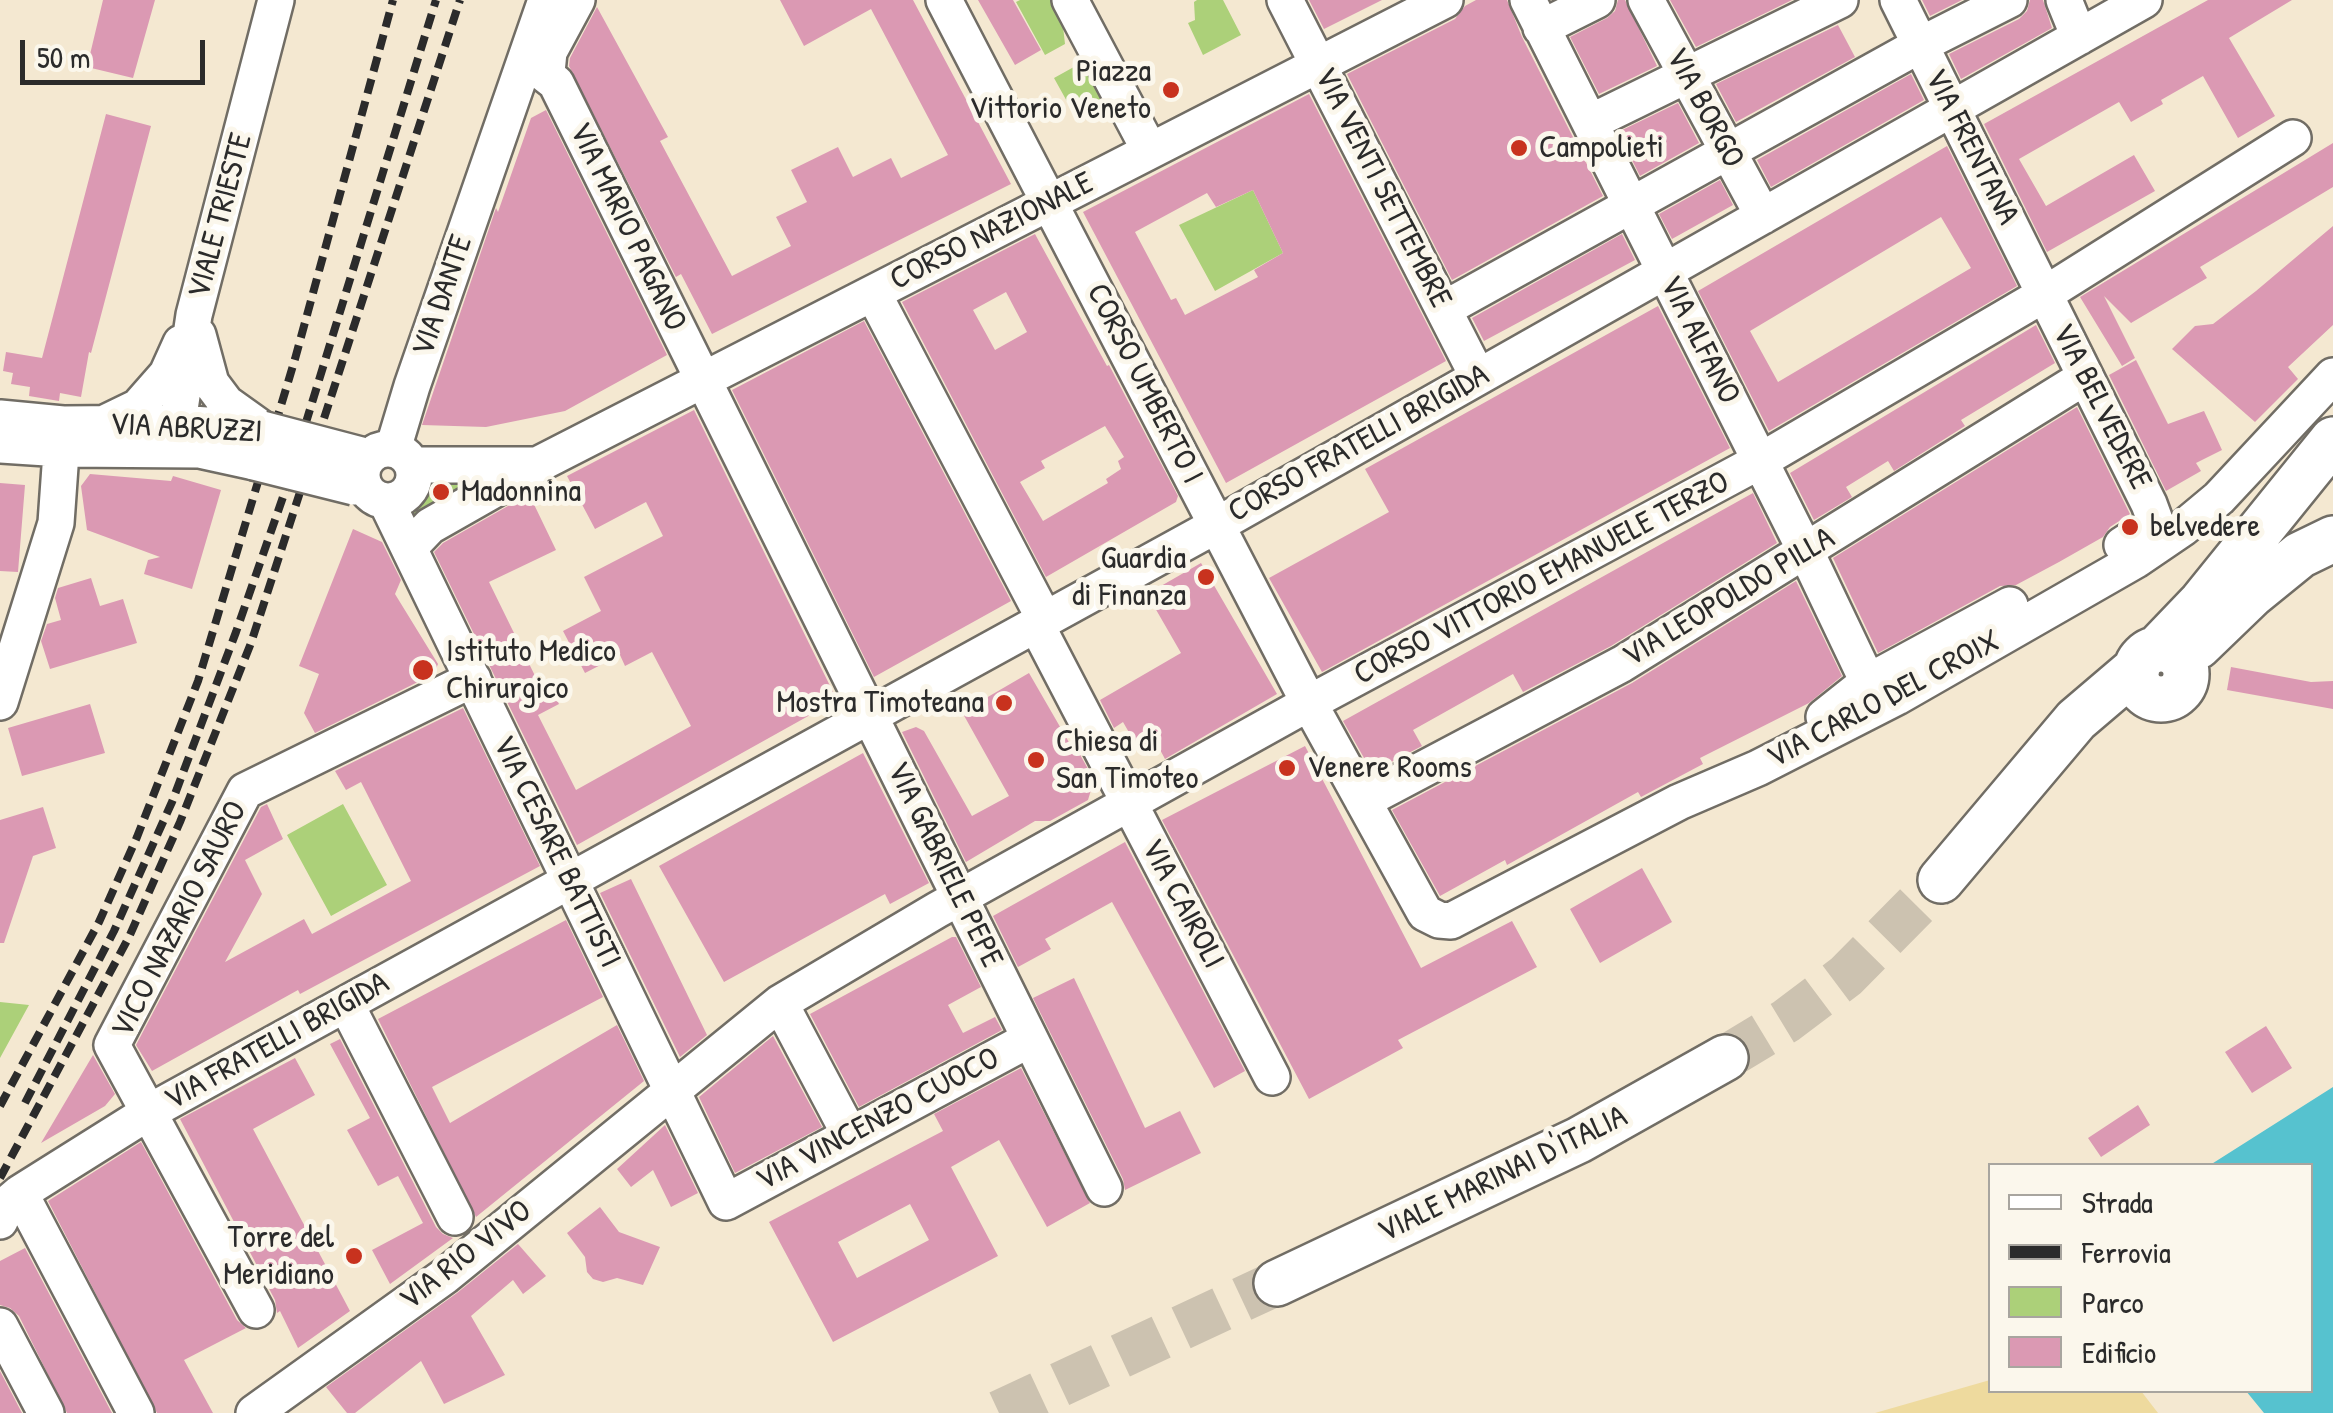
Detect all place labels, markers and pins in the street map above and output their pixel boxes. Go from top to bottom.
place label: Piazza Vittorio Veneto [969,53,1151,128]
marker: Piazza Vittorio Veneto [1160,79,1182,101]
place label: Campolieti [1539,129,1664,167]
marker: Campolieti [1508,137,1530,159]
place label: Madonnina [461,473,581,511]
marker: Madonnina [430,481,452,503]
place label: belvedere [2150,508,2260,546]
marker: belvedere [2119,516,2141,538]
place label: Guardia di Finanza [1072,540,1186,615]
marker: Guardia di Finanza [1195,566,1217,588]
place label: Istituto Medico Chirurgico [446,633,616,708]
marker: Istituto Medico Chirurgico [410,657,436,683]
place label: Mostra Timoteana [776,684,984,722]
marker: Mostra Timoteana [993,692,1015,714]
place label: Chiesa di San Timoteo [1056,723,1198,798]
marker: Chiesa di San Timoteo [1025,749,1047,771]
place label: Venere Rooms [1307,749,1472,787]
marker: Venere Rooms [1276,757,1298,779]
place label: Torre del Meridiano [223,1219,334,1294]
marker: Torre del Meridiano [343,1245,365,1267]

